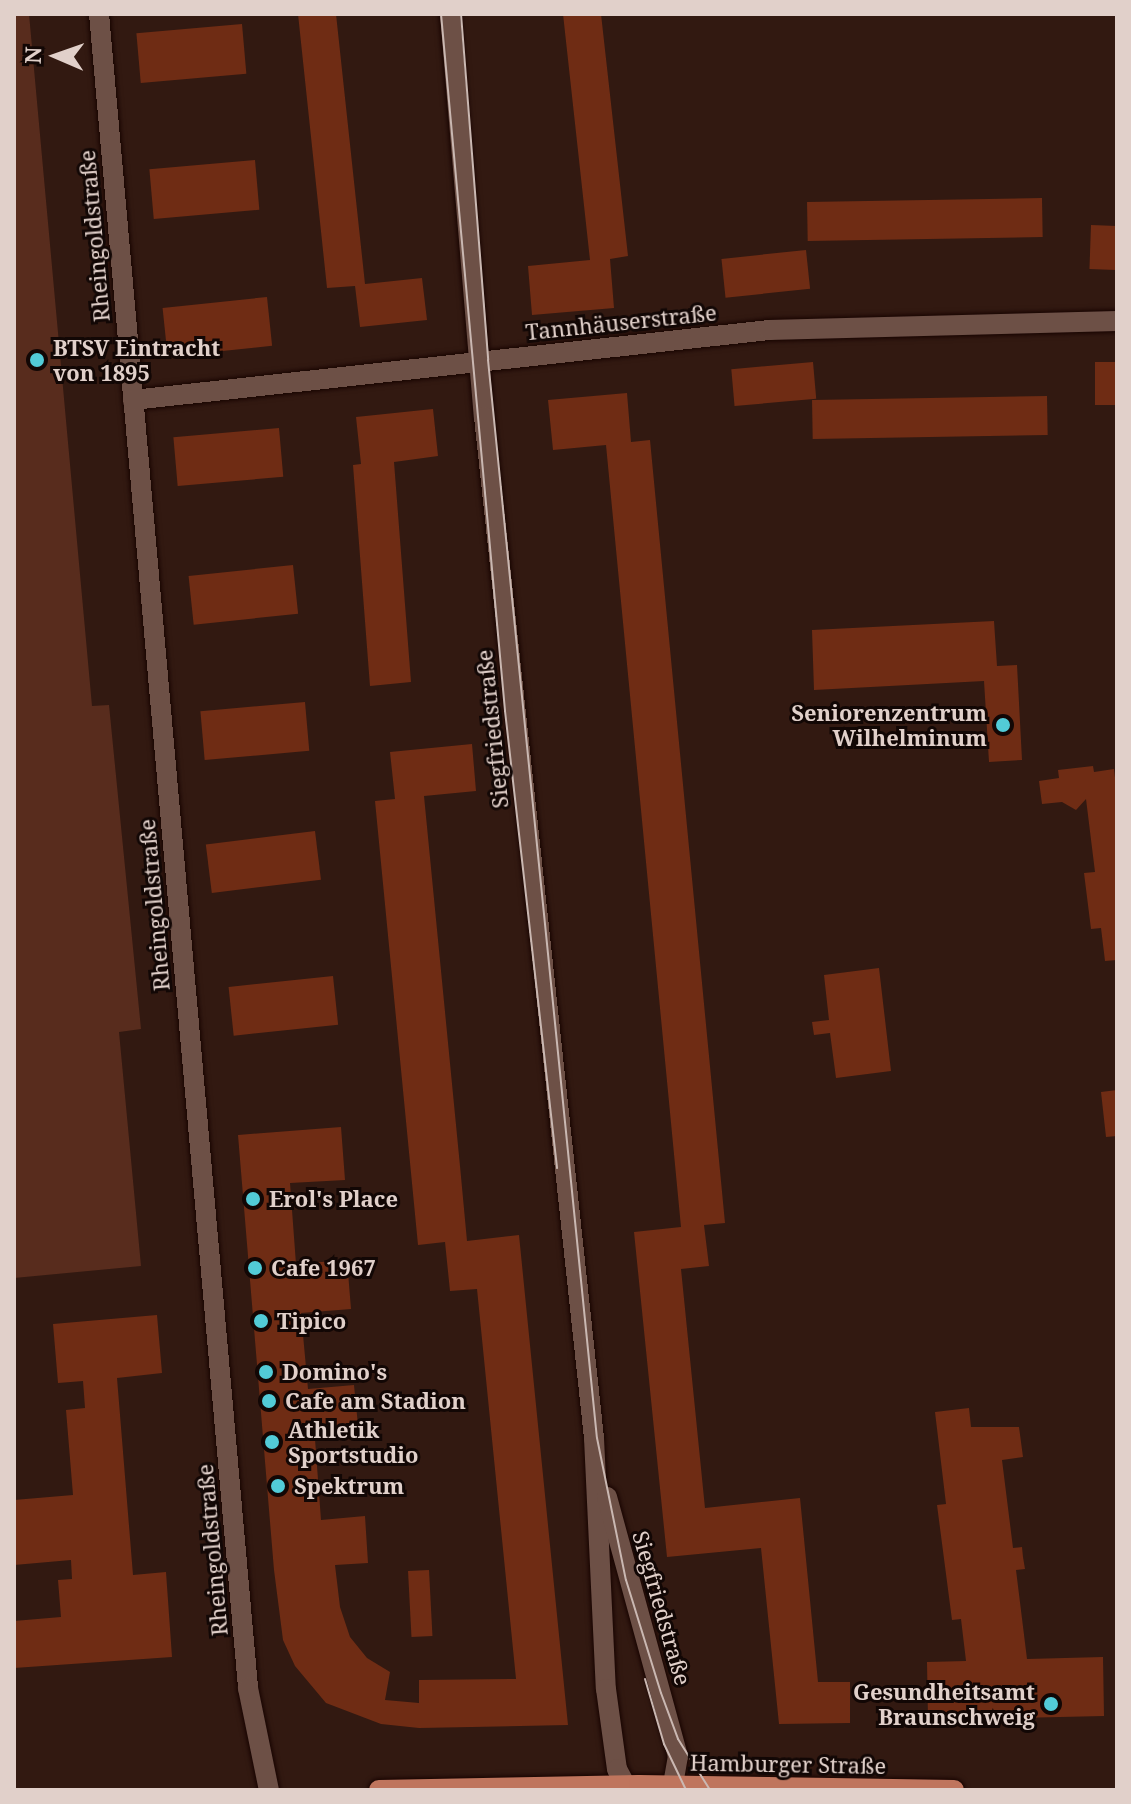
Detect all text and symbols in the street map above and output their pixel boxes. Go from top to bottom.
north arrow [16,16,96,96]
text: N [17,46,47,64]
street label: Rheingoldstraße [73,149,115,323]
street label: Tannhäuserstraße [524,299,718,345]
place label: BTSV Eintracht von 1895 [53,334,220,386]
marker: BTSV Eintracht von 1895 [28,351,46,369]
street label: Siegfriedstraße [471,648,513,810]
place label: Seniorenzentrum Wilhelminum [791,699,987,750]
marker: Seniorenzentrum Wilhelminum [994,716,1012,734]
street label: Rheingoldstraße [133,818,175,992]
place label: Erol's Place [269,1186,398,1212]
marker: Erol's Place [244,1190,262,1208]
place label: Cafe 1967 [271,1255,376,1281]
marker: Cafe 1967 [246,1259,264,1277]
place label: Tipico [277,1308,346,1334]
marker: Tipico [252,1312,270,1330]
place label: Domino's [282,1359,387,1385]
marker: Domino's [257,1363,275,1381]
place label: Cafe am Stadion [285,1388,466,1414]
marker: Cafe am Stadion [260,1392,278,1410]
place label: Athletik Sportstudio [288,1416,419,1468]
marker: Athletik Sportstudio [263,1433,281,1451]
street label: Rheingoldstraße [191,1463,233,1637]
place label: Spektrum [294,1473,404,1499]
marker: Spektrum [269,1477,287,1495]
street label: Siegfriedstraße [627,1528,697,1688]
place label: Gesundheitsamt Braunschweig [853,1678,1035,1730]
marker: Gesundheitsamt Braunschweig [1042,1695,1060,1713]
street label: Hamburger Straße [690,1749,886,1779]

